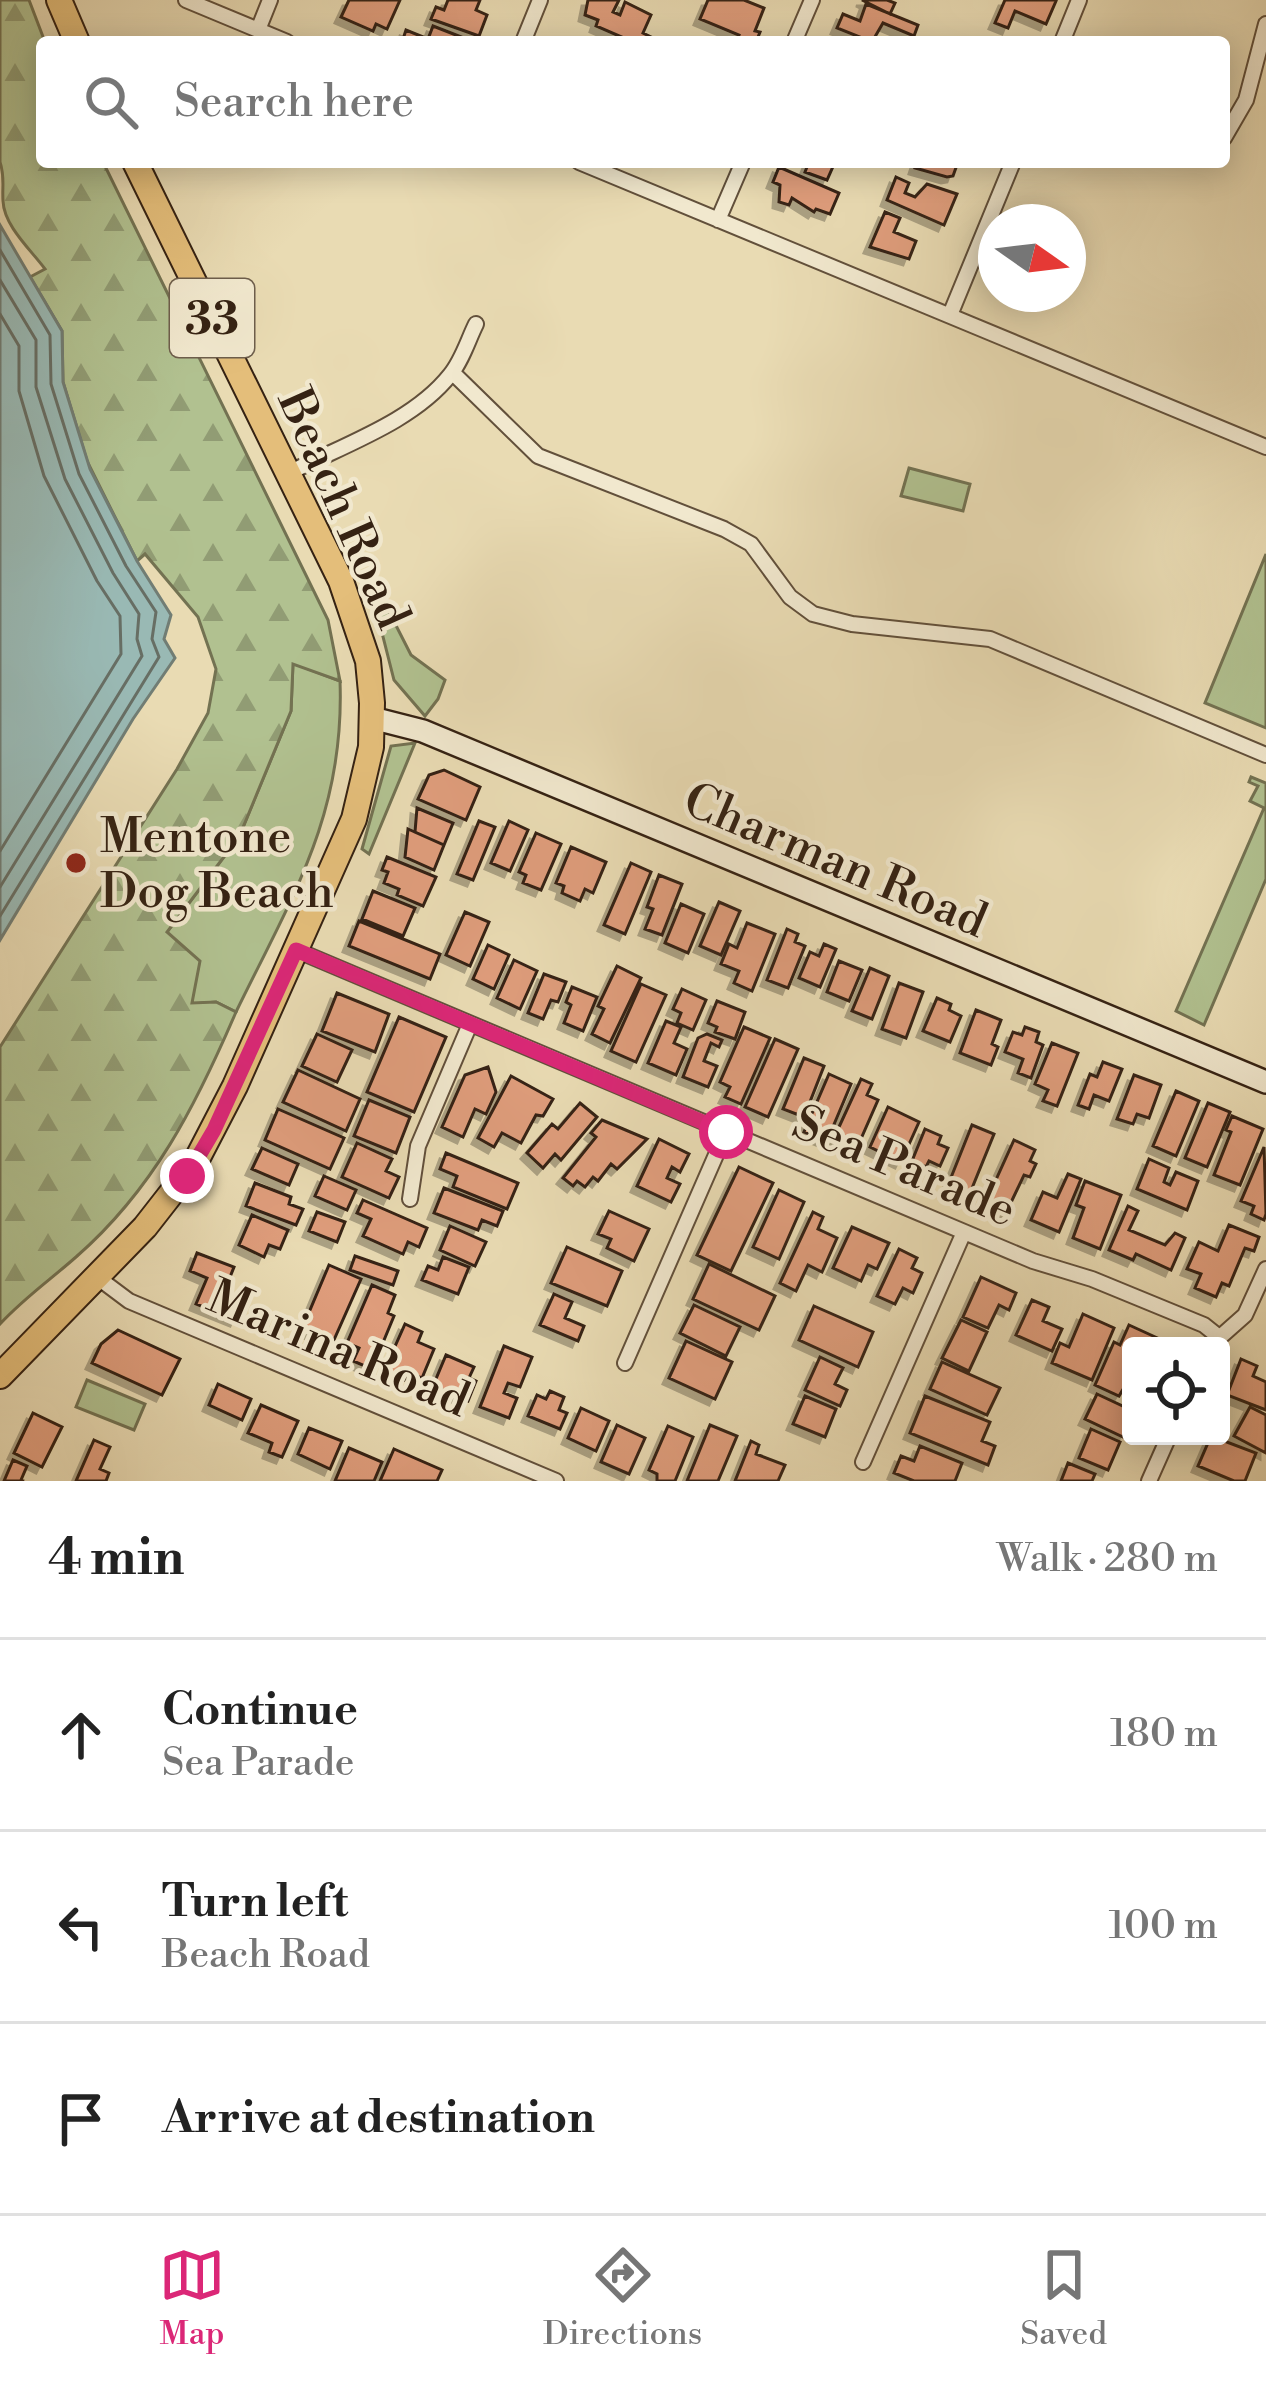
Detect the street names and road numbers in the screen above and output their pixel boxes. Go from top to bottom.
road number: 33 [170,279,254,357]
street label: Beach Road [262,379,422,638]
street label: Charman Road [674,771,996,953]
street label: Sea Parade [783,1094,1025,1242]
street label: Marina Road [198,1268,478,1432]

